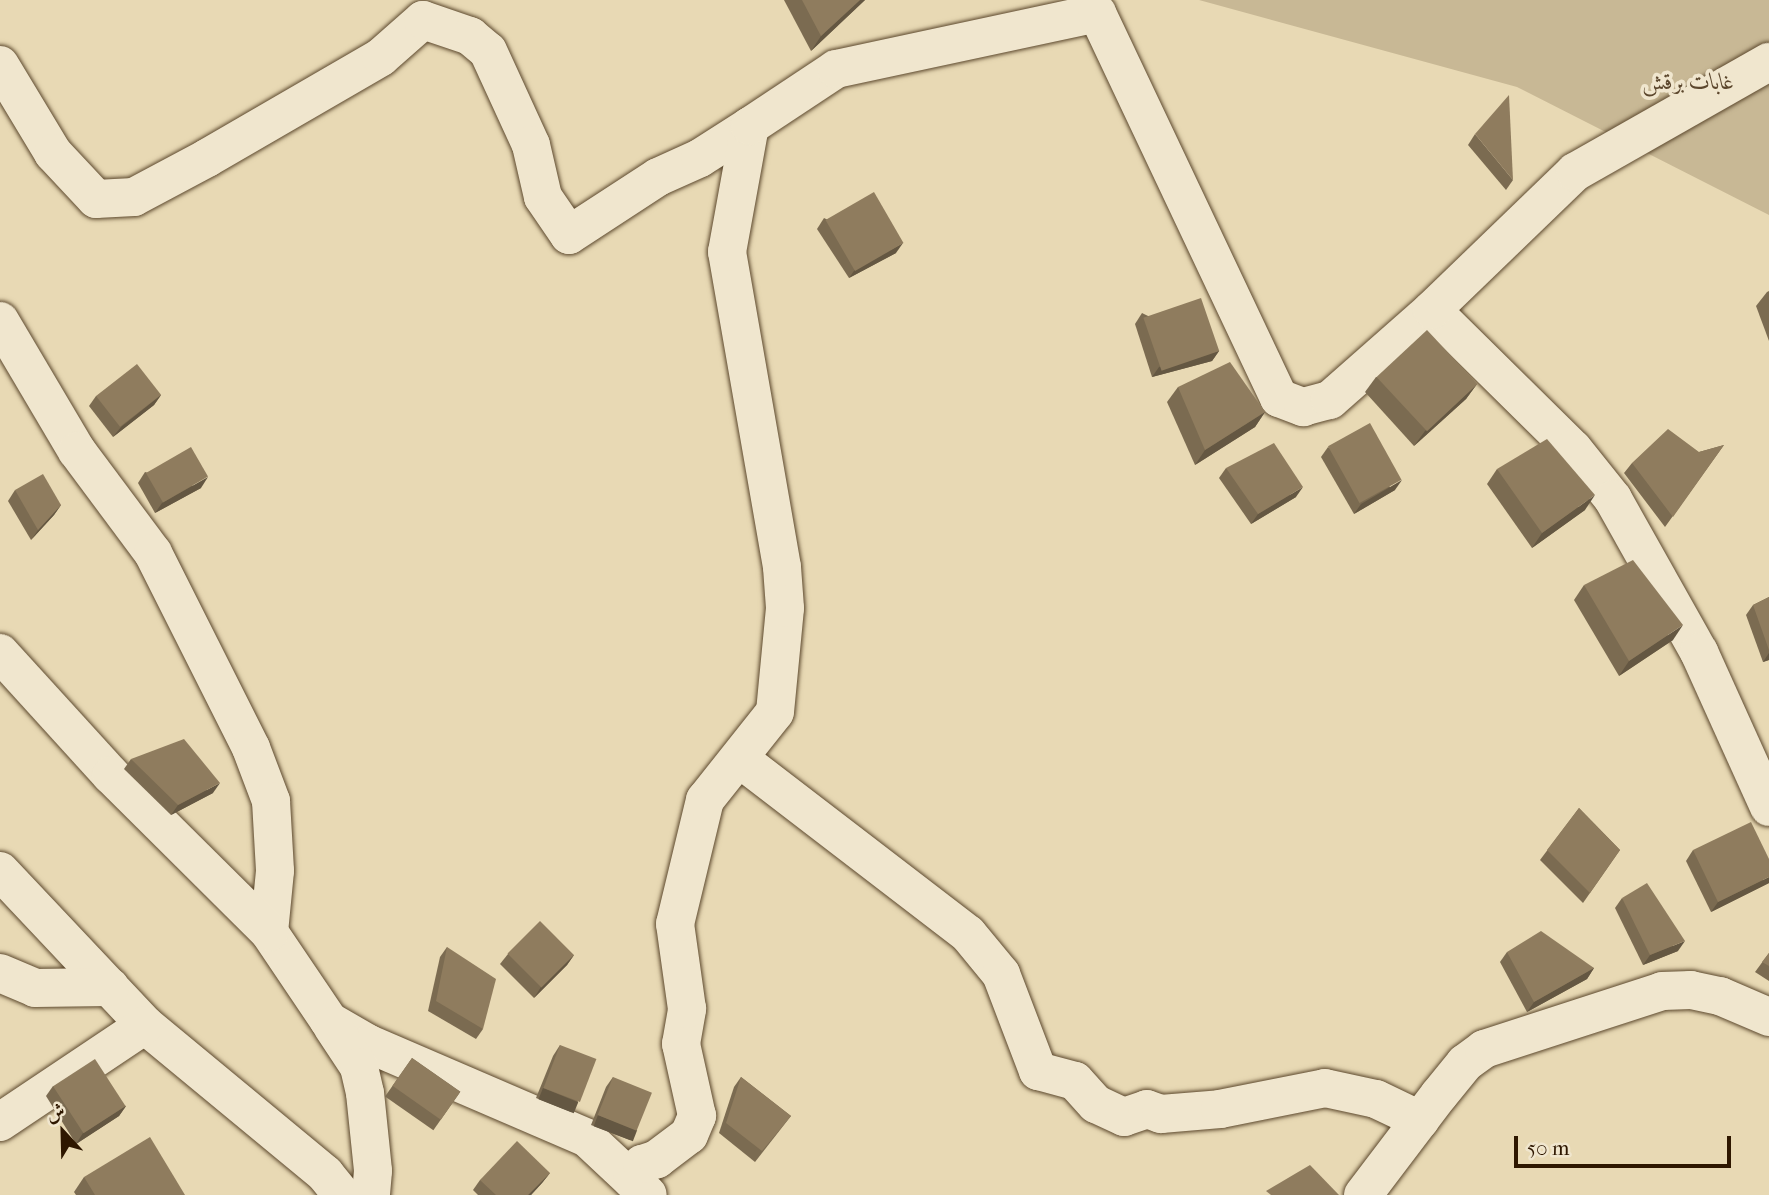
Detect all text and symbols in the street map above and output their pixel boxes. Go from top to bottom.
park label: غابات برقش [1642,68,1734,96]
north arrow [28,1097,98,1167]
text: ش [42,1099,68,1126]
scale bar [1517,1122,1734,1166]
text: 50 m [1527,1136,1570,1160]

